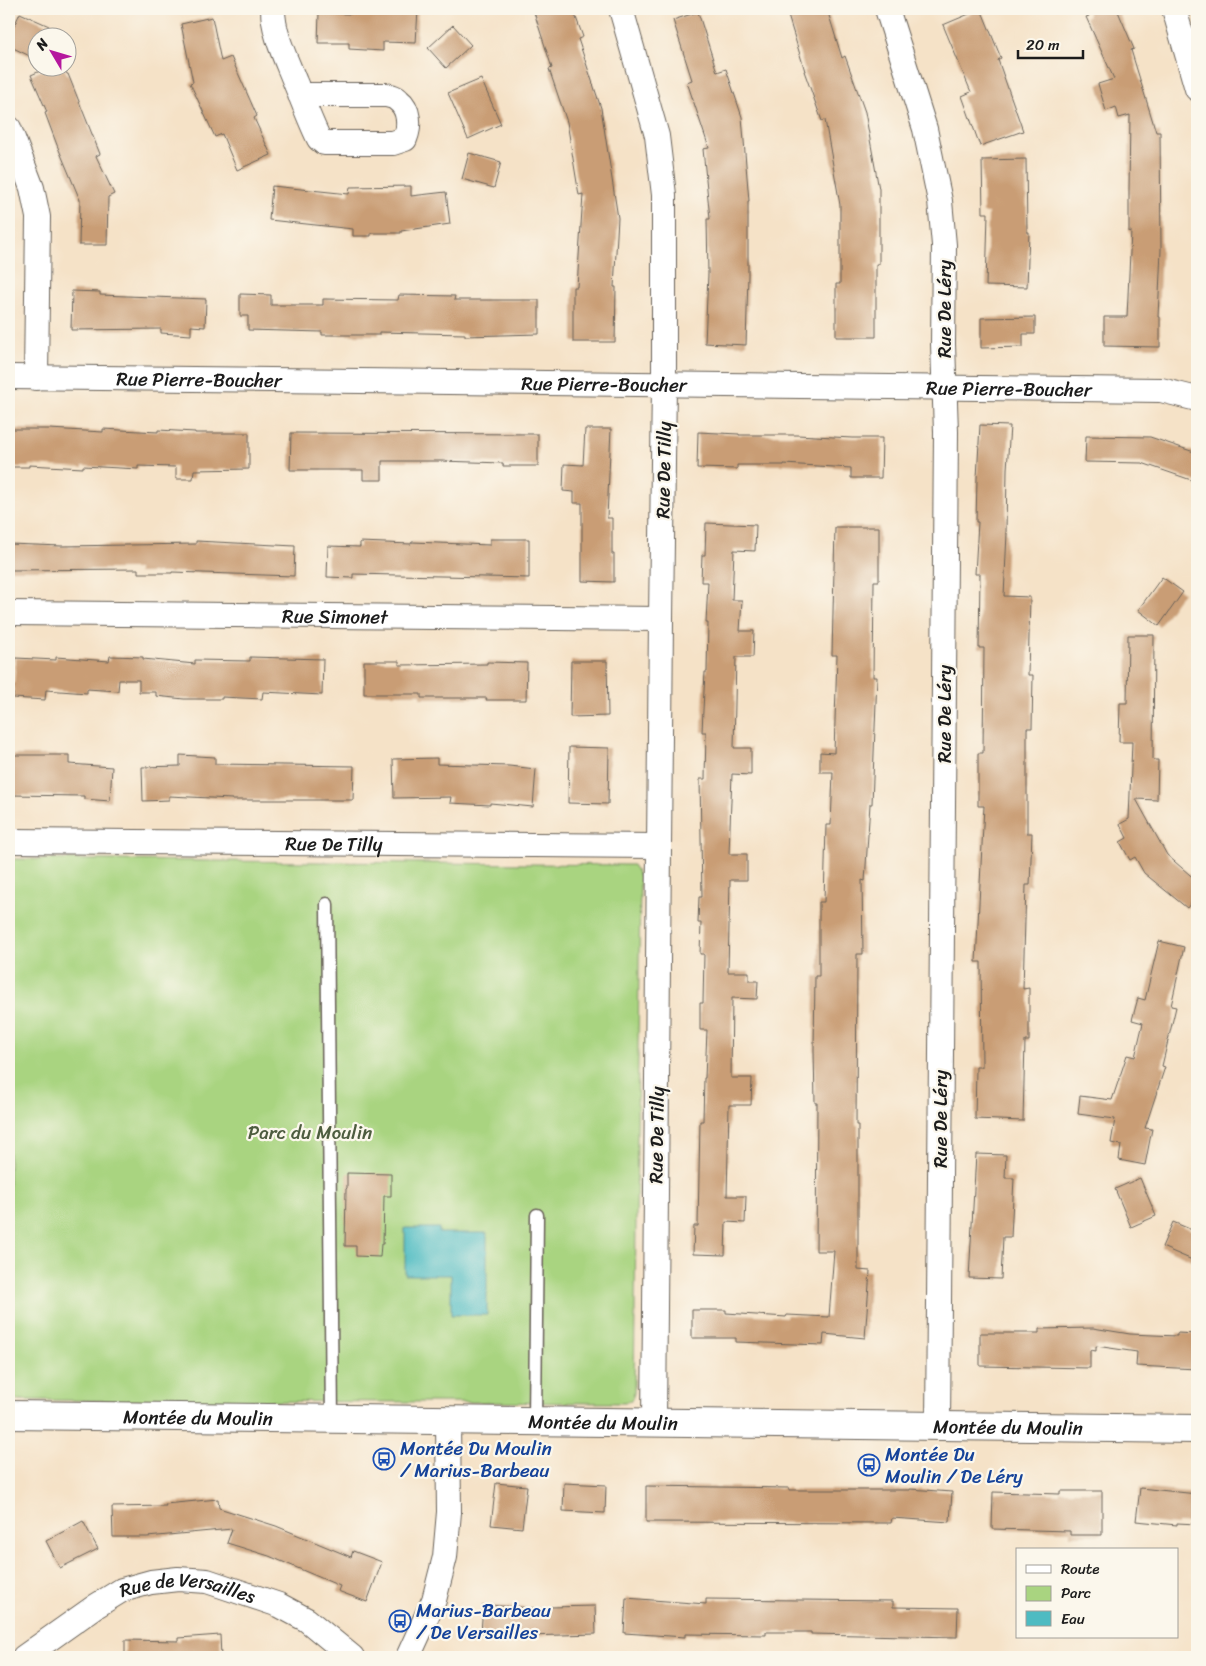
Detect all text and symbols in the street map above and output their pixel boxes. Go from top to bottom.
north arrow [28,28,78,78]
scale bar [1018,28,1084,60]
text: 20 m [1026,32,1060,58]
text: N [29,33,55,57]
street label: Rue De Léry [928,260,961,358]
street label: Rue Pierre-Boucher [116,362,283,397]
street label: Rue Pierre-Boucher [521,367,688,402]
street label: Rue Pierre-Boucher [926,371,1093,406]
street label: Rue De Tilly [646,421,681,519]
street label: Rue Simonet [282,600,389,633]
street label: Rue De Léry [928,665,961,763]
street label: Rue De Tilly [285,827,383,861]
street label: Rue De Léry [924,1070,957,1168]
street label: Rue De Tilly [639,1086,674,1184]
park label: Parc du Moulin [248,1116,372,1149]
street label: Montée du Moulin [123,1400,273,1435]
street label: Montée du Moulin [528,1405,678,1440]
street label: Montée du Moulin [933,1410,1083,1445]
place label: Montée Du Moulin / Marius-Barbeau [400,1432,552,1487]
place label: Montée Du Moulin / De Léry [885,1438,1023,1493]
bus stop icon: Montée Du Moulin / Marius-Barbeau [372,1447,396,1471]
bus stop icon: Montée Du Moulin / De Léry [857,1453,881,1477]
legend [1016,1548,1178,1638]
text: Route [1061,1556,1100,1582]
street label: Rue de Versailles [116,1563,260,1613]
text: Parc [1061,1580,1091,1606]
place label: Marius-Barbeau / De Versailles [416,1594,551,1649]
text: Eau [1061,1606,1085,1632]
bus stop icon: Marius-Barbeau / De Versailles [388,1609,412,1633]

